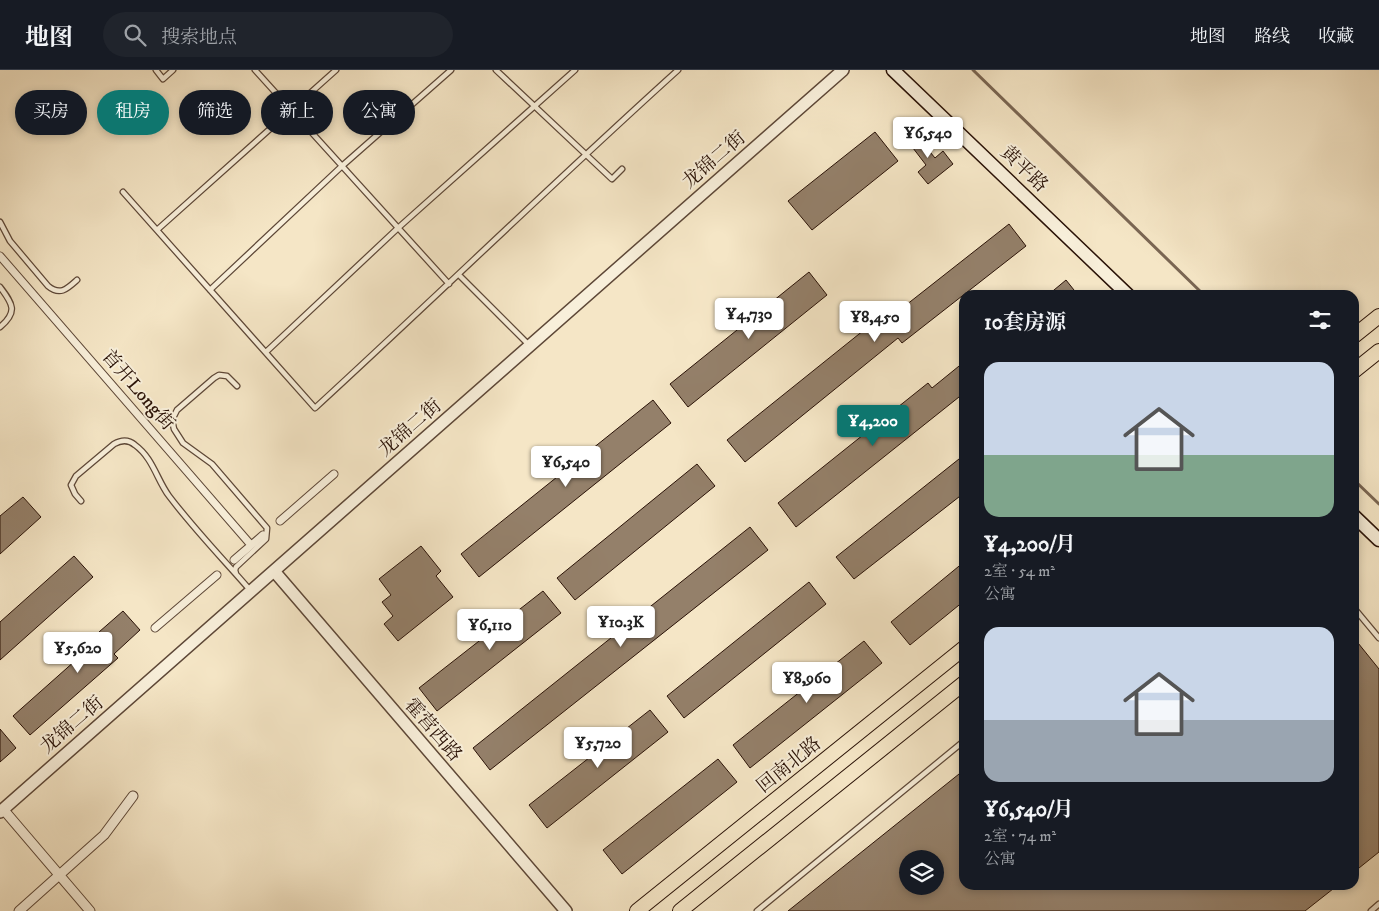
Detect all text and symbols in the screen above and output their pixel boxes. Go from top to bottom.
search box [103,12,453,57]
icon: search [121,21,149,49]
text: 地图 [25,23,73,53]
text: 搜索地点 [161,26,237,49]
text: 地图 [1190,26,1226,48]
text: 路线 [1254,26,1290,48]
text: 收藏 [1318,26,1354,48]
chip: 买房 [15,90,87,135]
chip: 租房 [97,90,169,135]
chip: 筛选 [179,90,251,135]
chip: 新上 [261,90,333,135]
chip: 公寓 [343,90,415,135]
pin: ¥6,540 [887,116,969,159]
text: ¥6,540 [904,123,952,143]
street label: 龙锦二街 [678,126,750,194]
street label: 黄平路 [996,141,1052,197]
pin: ¥4,730 [708,298,790,340]
pin: ¥8,450 [834,300,916,343]
text: ¥4,730 [726,304,772,324]
icon: filters [1306,306,1334,334]
text: ¥8,450 [850,307,900,327]
text: 10套房源 [984,310,1066,336]
street label: 首开Long街 [97,345,179,435]
street label: 龙锦二街 [374,394,446,462]
icon: home [1114,394,1204,484]
pin: ¥4,200 [832,404,914,447]
text: ¥4,200 [848,411,898,431]
pin: ¥6,540 [525,446,607,488]
text: ¥6,540 [542,452,590,472]
text: ¥4,200/月 [984,532,1076,558]
text: 2室 · 54 m² [984,561,1055,581]
text: 公寓 [984,584,1016,604]
pin: ¥10.3K [580,606,662,648]
pin: ¥6,110 [449,608,531,651]
text: ¥10.3K [598,612,644,632]
text: ¥6,110 [468,615,512,635]
pin: ¥5,620 [37,632,119,674]
text: ¥5,620 [54,638,102,658]
icon: home [1114,659,1204,749]
pin: ¥8,960 [766,662,848,704]
text: ¥8,960 [783,668,831,688]
street label: 龙锦二街 [36,691,108,759]
street label: 霍营西路 [399,694,467,766]
pin: ¥5,720 [557,726,639,769]
street label: 回南北路 [752,732,826,798]
text: ¥5,720 [575,733,621,753]
text: ¥6,540/月 [984,797,1074,823]
text: 2室 · 74 m² [984,826,1056,846]
text: 公寓 [984,849,1016,869]
map controls [899,850,944,895]
button: layers [899,850,944,895]

